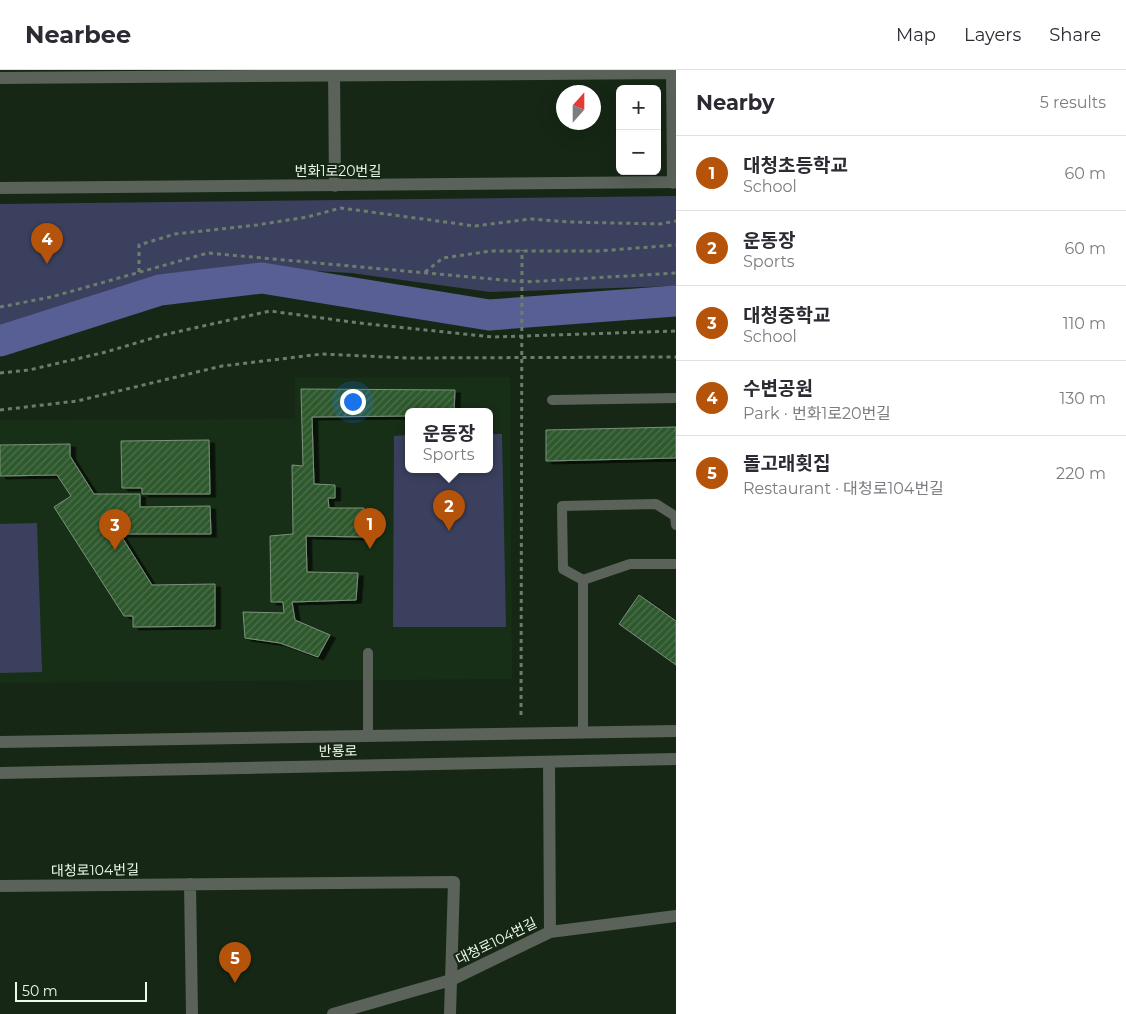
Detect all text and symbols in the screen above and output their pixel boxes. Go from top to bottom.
text: Nearbee [25,20,131,49]
text: Map [896,24,936,46]
text: Layers [964,24,1021,46]
text: Share [1049,24,1101,46]
north arrow [556,85,601,130]
map controls [616,85,661,175]
button: + [616,85,661,130]
text: Nearby [696,90,775,115]
text: 5 results [1040,93,1106,112]
button: − [616,130,661,175]
text: 대청초등학교 [743,154,848,177]
street label: 번화1로20번길 [295,162,381,180]
text: 1 [709,164,715,183]
text: 60 m [1064,164,1106,183]
text: School [743,177,797,196]
pin: 4 [31,223,63,264]
text: 운동장 [743,229,795,252]
text: 2 [707,239,717,258]
text: 60 m [1064,239,1106,258]
text: Sports [743,252,795,271]
text: 대청중학교 [743,304,830,327]
text: 3 [707,314,717,333]
text: 110 m [1063,314,1106,333]
text: School [743,327,797,346]
text: 수변공원 [743,377,813,400]
your location [340,389,366,415]
text: 4 [706,389,718,408]
text: 130 m [1059,389,1106,408]
text: Park · 번화1로20번길 [743,404,891,423]
popup [405,408,493,473]
text: 운동장 [423,422,475,445]
text: Sports [423,445,474,464]
text: 돌고래횟집 [743,452,830,475]
text: 5 [707,464,717,483]
text: 220 m [1056,464,1106,483]
text: Restaurant · 대청로104번길 [743,479,944,498]
pin: 2 [433,490,465,531]
pin: 1 [354,508,386,549]
pin: 3 [99,509,131,550]
street label: 반룡로 [319,742,358,760]
street label: 대청로104번길 [51,860,139,880]
street label: 대청로104번길 [453,914,539,968]
pin: 5 [219,942,251,983]
scale bar [15,979,148,1002]
text: 50 m [22,982,58,1000]

